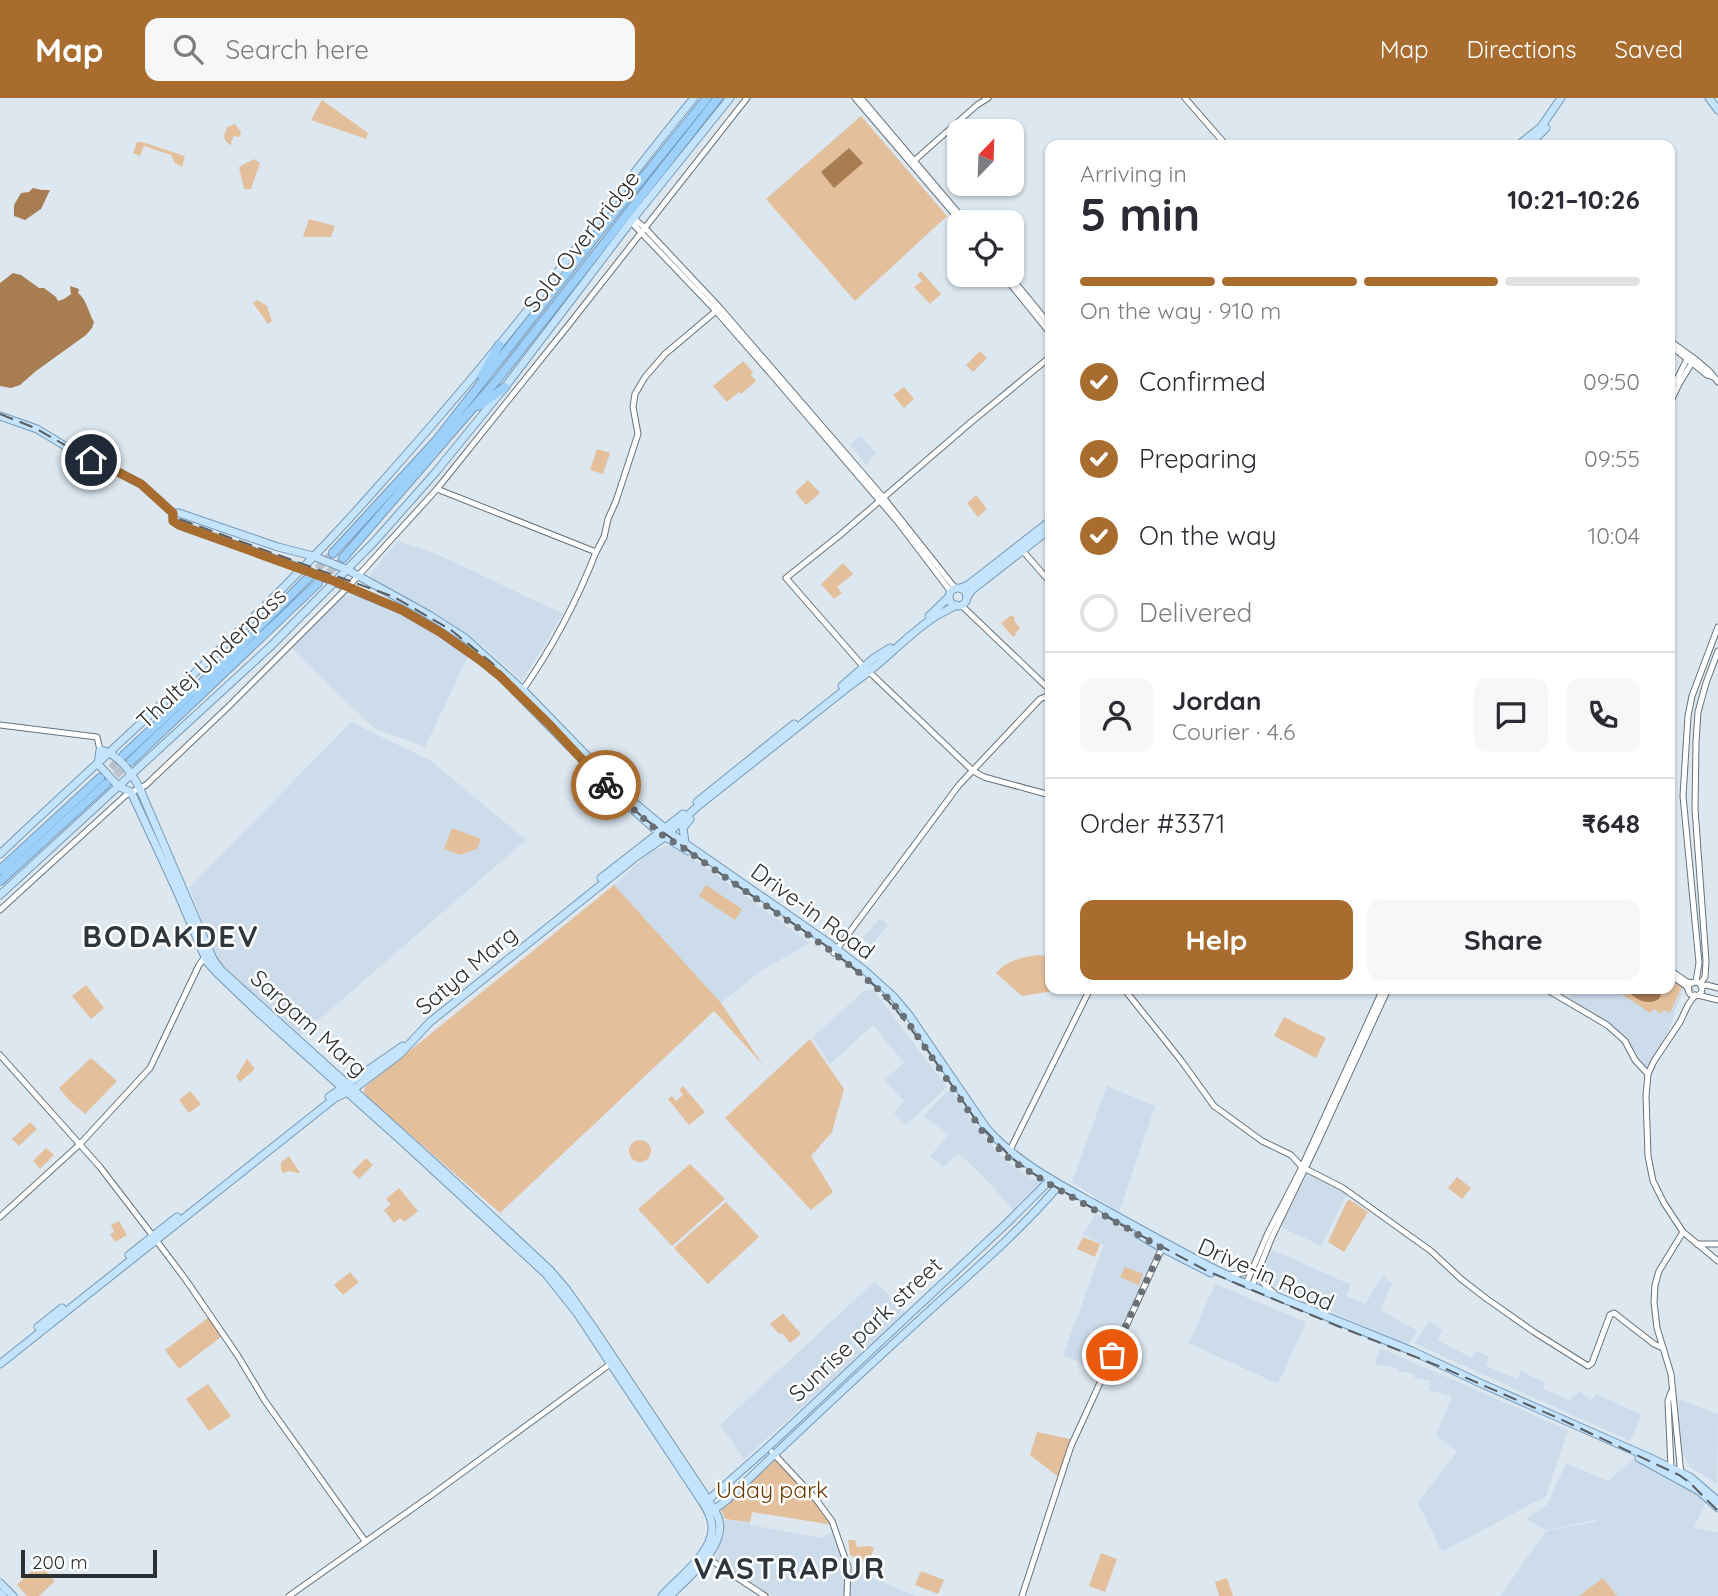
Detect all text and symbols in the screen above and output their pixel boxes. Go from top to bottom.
search box [145,18,635,81]
text: Map [35,29,103,70]
icon: search [169,30,207,68]
text: Search here [225,33,369,66]
text: Map [1380,34,1429,64]
text: Directions [1467,34,1577,64]
text: Saved [1615,34,1683,64]
north arrow [947,119,1024,196]
map controls [947,119,1024,287]
text: Arriving in [1080,159,1187,188]
street label: Sola Overbridge [517,164,645,318]
text: 10:21–10:26 [1507,183,1640,216]
text: 5 min [1080,185,1200,243]
button: locate [947,210,1024,287]
text: On the way · 910 m [1080,296,1281,325]
icon: check [1080,363,1118,401]
text: Confirmed [1139,365,1266,398]
text: 09:50 [1583,367,1640,396]
pin [61,430,121,490]
icon: check [1080,440,1118,478]
icon: home [72,441,110,479]
text: Preparing [1139,442,1257,475]
text: 09:55 [1584,444,1640,473]
icon: check [1080,517,1118,555]
text: On the way [1139,519,1277,552]
text: 10:04 [1588,521,1640,550]
street label: Thaltej Underpass [130,581,292,735]
text: Delivered [1139,596,1252,629]
button: person [1080,678,1154,752]
button: chat [1474,678,1548,752]
button: phone [1566,678,1640,752]
text: Jordan [1172,684,1261,717]
text: Courier · 4.6 [1172,717,1295,746]
courier [571,750,641,820]
icon: bike [587,766,625,804]
text: Order #3371 [1080,807,1225,840]
text: ₹648 [1582,807,1640,840]
street label: Drive-in Road [745,856,881,966]
button: Help [1080,900,1353,980]
button: Share [1367,900,1640,980]
district label: BODAKDEV [82,917,260,955]
street label: Satya Marg [409,919,523,1021]
street label: Sargam Marg [245,963,373,1083]
street label: Drive-in Road [1193,1231,1339,1317]
street label: Sunrise park street [782,1250,948,1408]
pin [1082,1325,1142,1385]
icon: bag [1093,1336,1131,1374]
park label: Uday park [716,1475,828,1504]
scale bar [21,1547,158,1579]
district label: VASTRAPUR [694,1549,886,1587]
text: 200 m [32,1550,88,1574]

